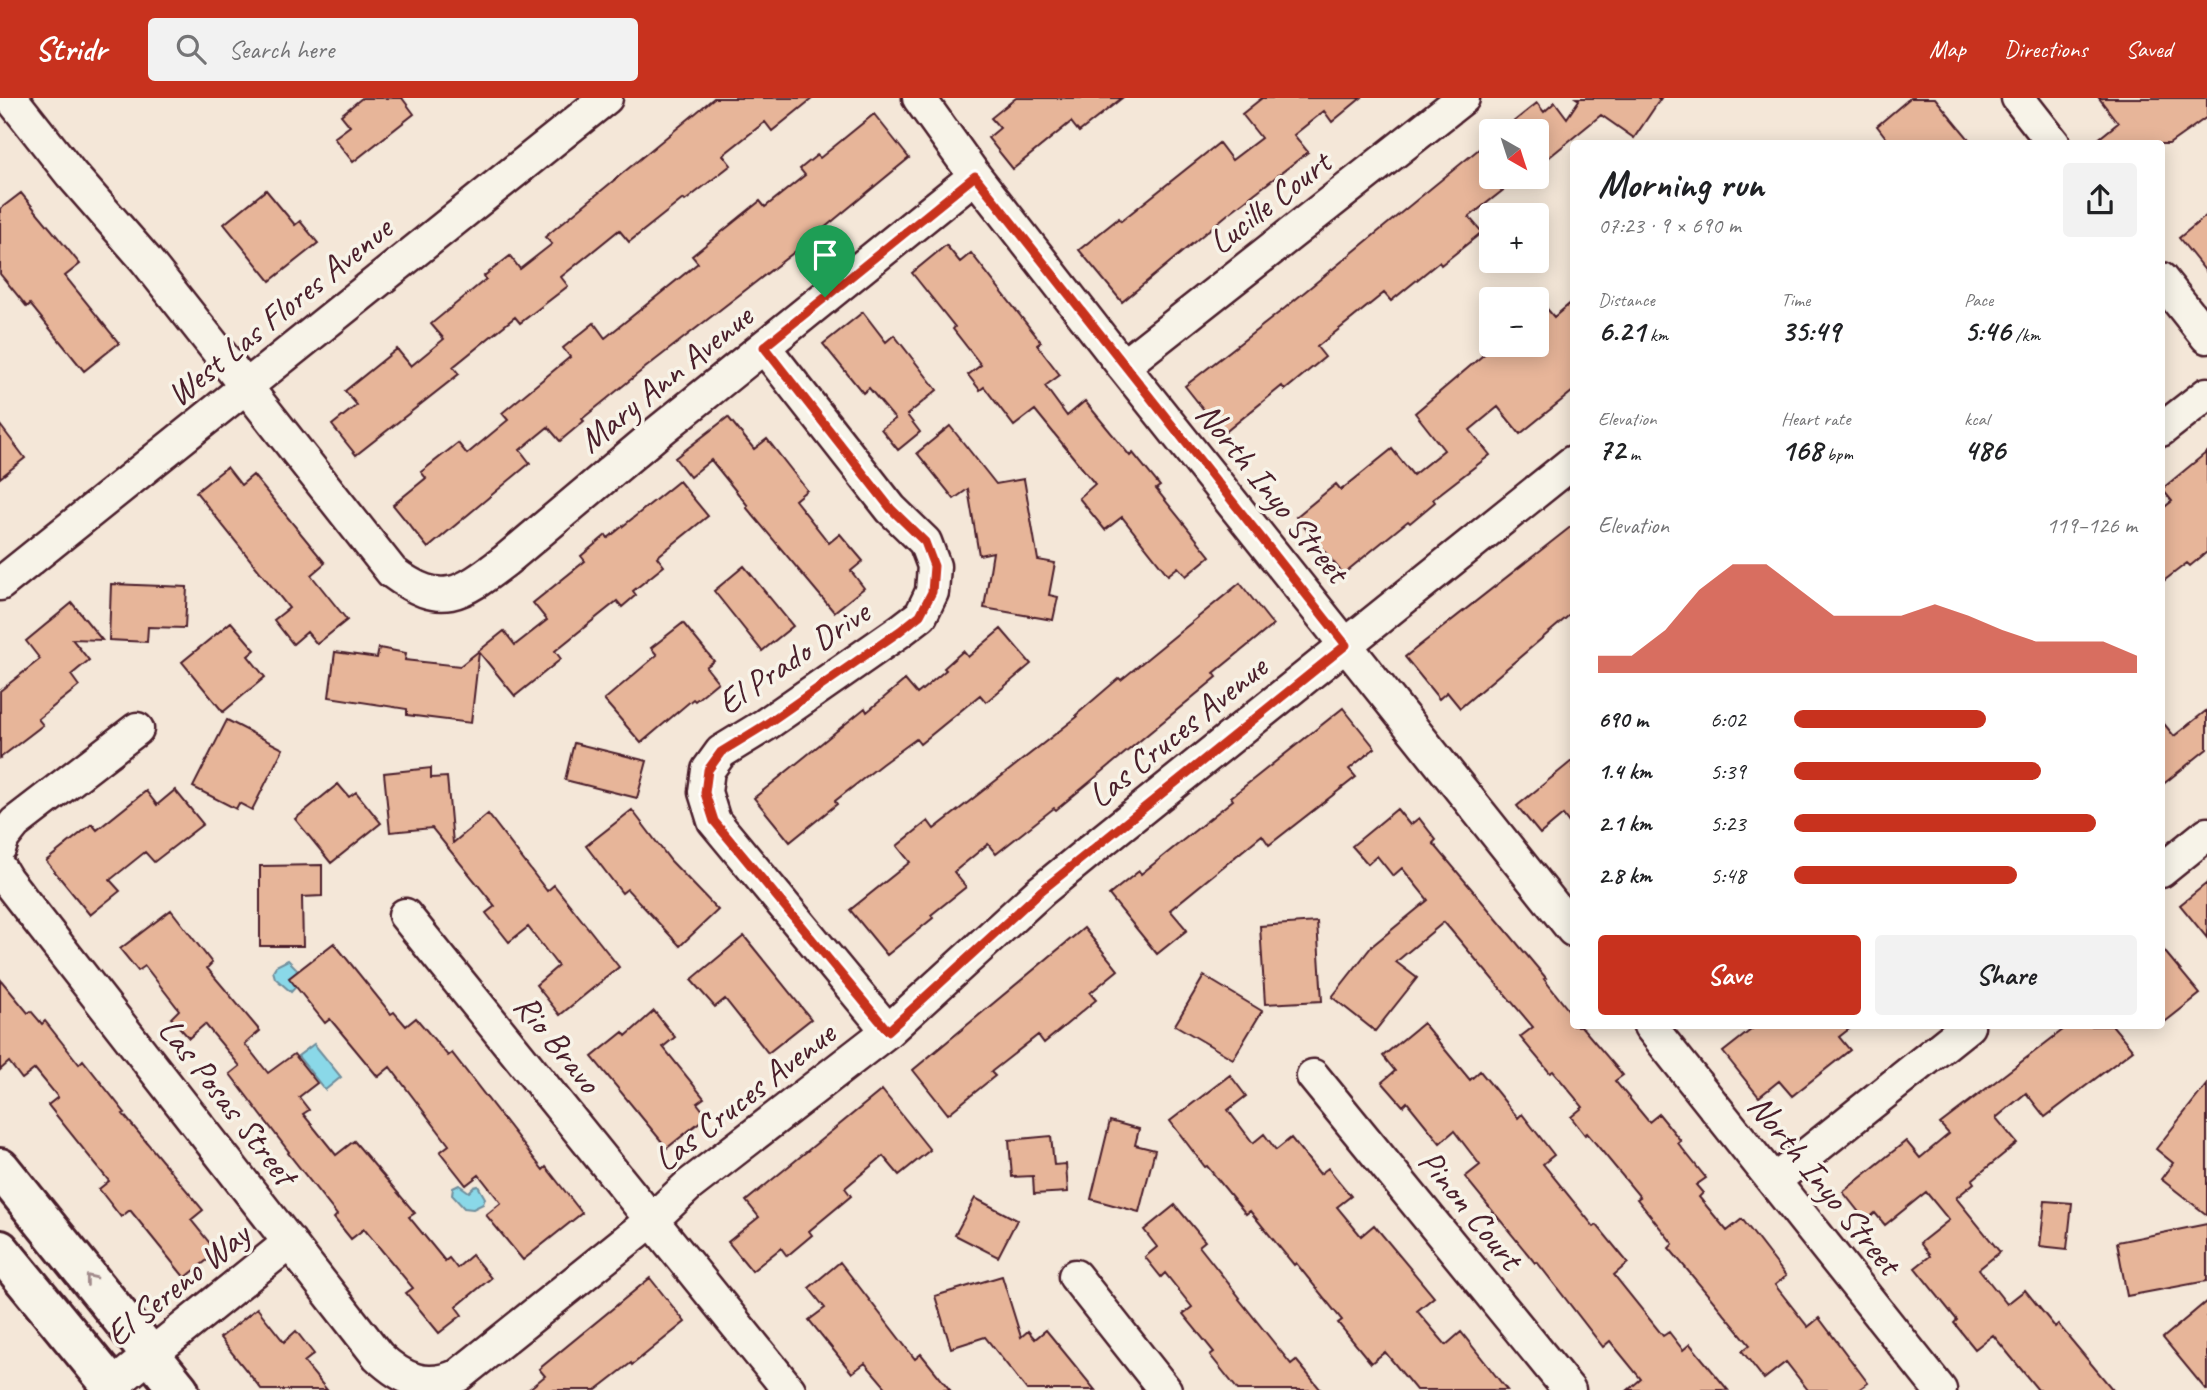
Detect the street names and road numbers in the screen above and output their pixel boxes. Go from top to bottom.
street label: Lucille Court [1199,139,1342,264]
street label: West Las Flores Avenue [157,205,403,416]
street label: Mary Ann Avenue [569,293,764,462]
street label: North Inyo Street [1186,393,1361,594]
street label: El Prado Drive [709,589,880,725]
street label: Las Cruces Avenue [1078,644,1278,818]
street label: Rio Bravo [504,984,612,1103]
street label: Las Posas Street [148,1009,310,1198]
street label: Las Cruces Avenue [644,1010,846,1181]
street label: North Inyo Street [1738,1085,1913,1286]
street label: Pinon Court [1408,1140,1535,1281]
street label: El Sereno Way [96,1211,261,1356]

